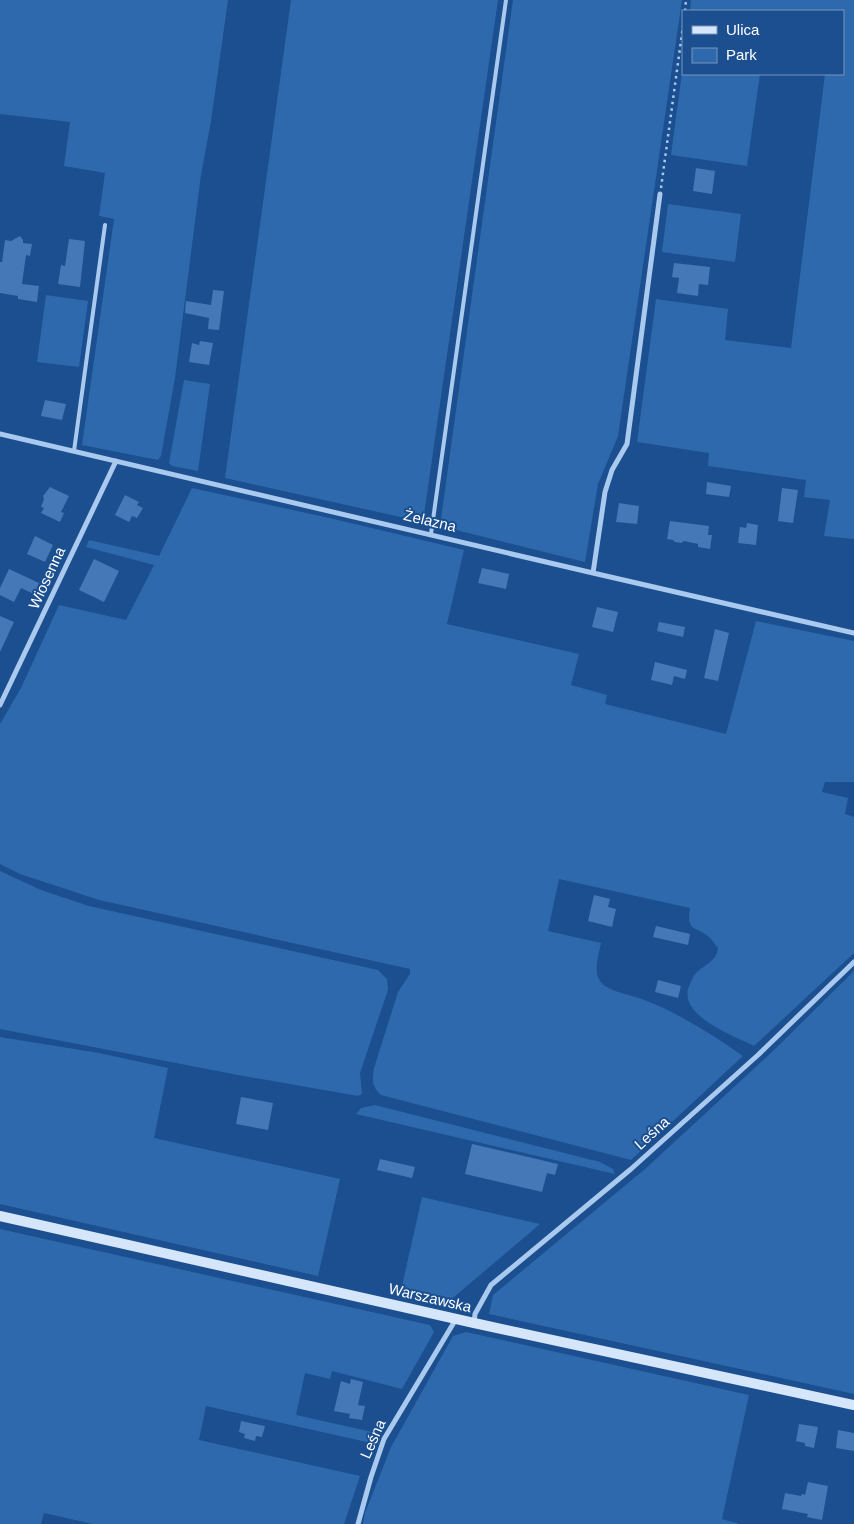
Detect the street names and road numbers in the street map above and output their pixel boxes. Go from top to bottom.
street label: Żelazna [402,506,459,535]
street label: Wiosenna [25,543,69,612]
street label: Leśna [631,1112,673,1153]
street label: Warszawska [387,1280,474,1315]
street label: Leśna [356,1416,389,1461]

